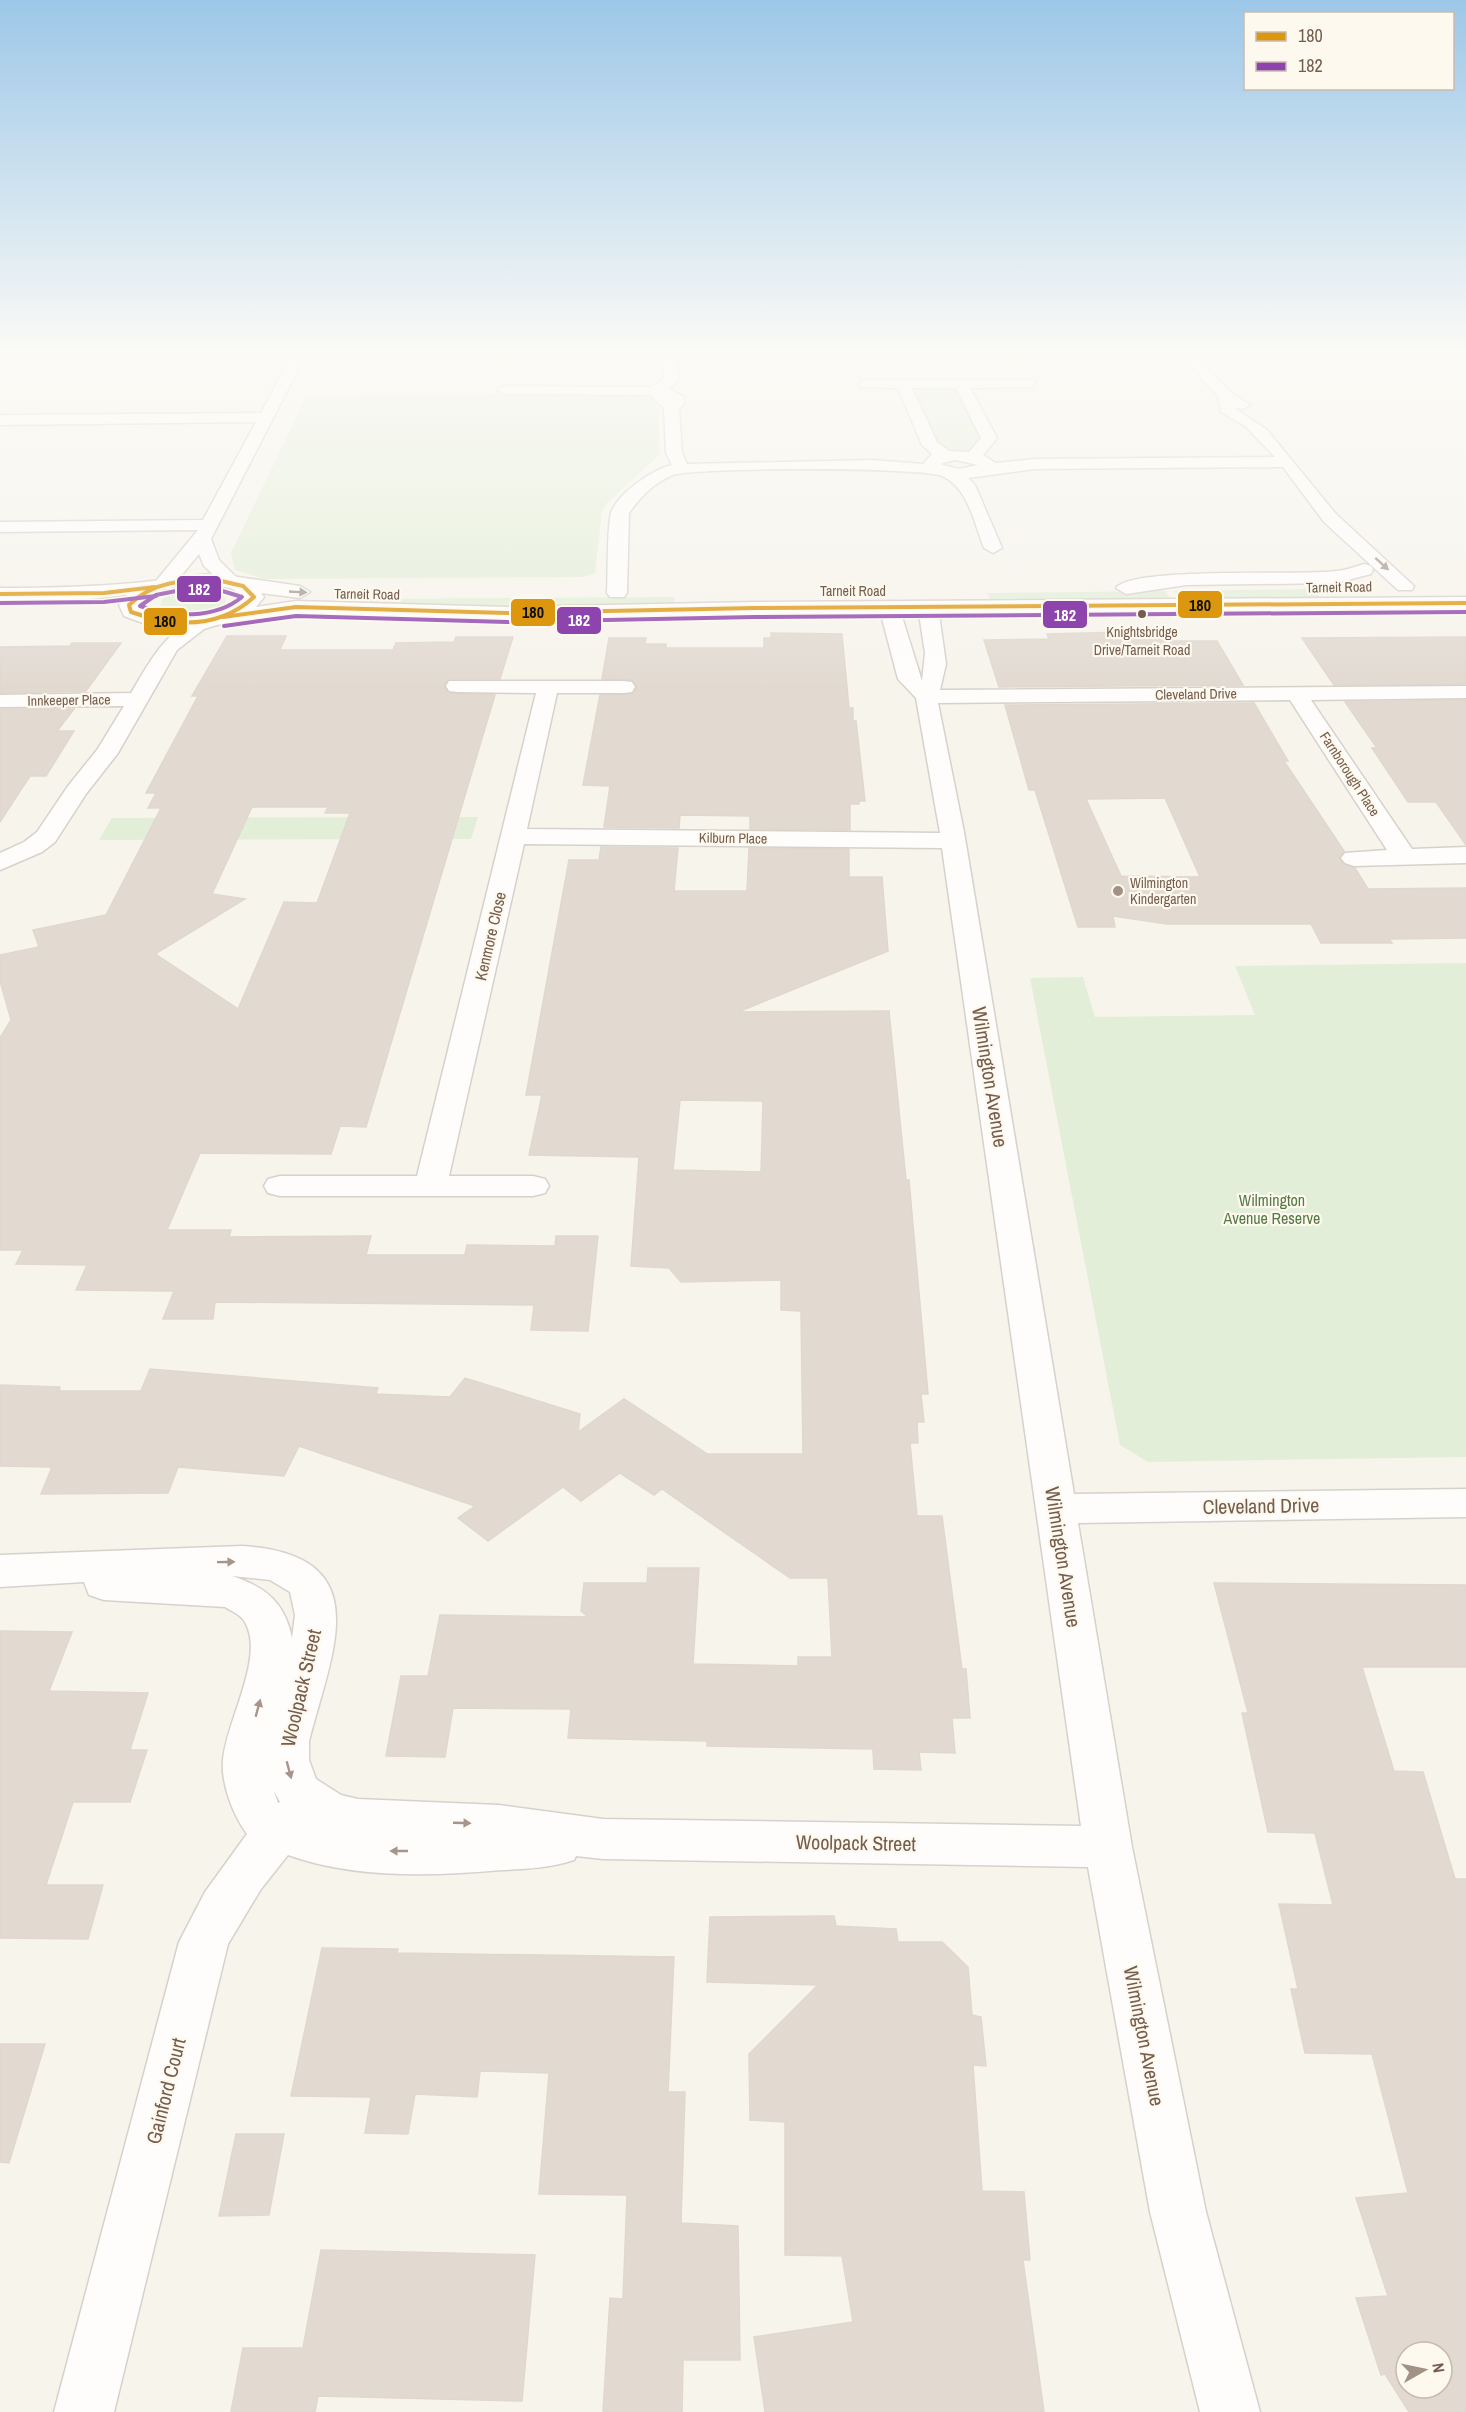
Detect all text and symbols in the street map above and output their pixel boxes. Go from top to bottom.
legend [1244,12,1454,90]
text: 180 [1298,23,1323,48]
text: 182 [1298,53,1323,78]
one-way arrow [1374,557,1389,570]
line badge: 182 [176,575,222,603]
street label: Tarneit Road [1306,577,1372,597]
text: 182 [188,578,210,600]
street label: Tarneit Road [820,582,886,600]
street label: Tarneit Road [334,584,400,604]
one-way arrow [289,587,308,597]
line badge: 180 [1177,590,1223,619]
text: 180 [1189,594,1211,616]
line badge: 180 [510,598,556,627]
line badge: 182 [1042,600,1088,629]
text: 180 [522,601,544,623]
text: 182 [1054,604,1076,626]
line badge: 182 [556,606,602,635]
line badge: 180 [143,607,188,636]
marker: Knightsbridge Drive/Tarneit Road [1136,608,1148,620]
text: 182 [568,609,590,631]
text: 180 [154,610,176,632]
place label: Knightsbridge Drive/Tarneit Road [1094,623,1190,659]
street label: Cleveland Drive [1155,684,1237,704]
street label: Innkeeper Place [27,690,111,710]
street label: Farnborough Place [1316,728,1384,820]
street label: Kilburn Place [699,828,767,848]
place label: Wilmington Kindergarten [1130,874,1196,908]
marker: Wilmington Kindergarten [1111,884,1125,898]
street label: Kenmore Close [469,889,511,983]
street label: Wilmington Avenue [966,1005,1015,1149]
park label: Wilmington Avenue Reserve [1223,1189,1320,1229]
street label: Wilmington Avenue [1039,1485,1088,1629]
street label: Cleveland Drive [1202,1491,1320,1520]
one-way arrow [217,1557,236,1567]
street label: Woolpack Street [274,1626,327,1749]
one-way arrow [254,1699,263,1717]
one-way arrow [285,1761,294,1779]
one-way arrow [453,1819,472,1828]
street label: Woolpack Street [796,1828,917,1857]
one-way arrow [389,1846,408,1856]
street label: Wilmington Avenue [1118,1964,1171,2108]
street label: Gainford Court [139,2035,192,2147]
north arrow [1394,2340,1454,2400]
text: N [1427,2361,1450,2374]

